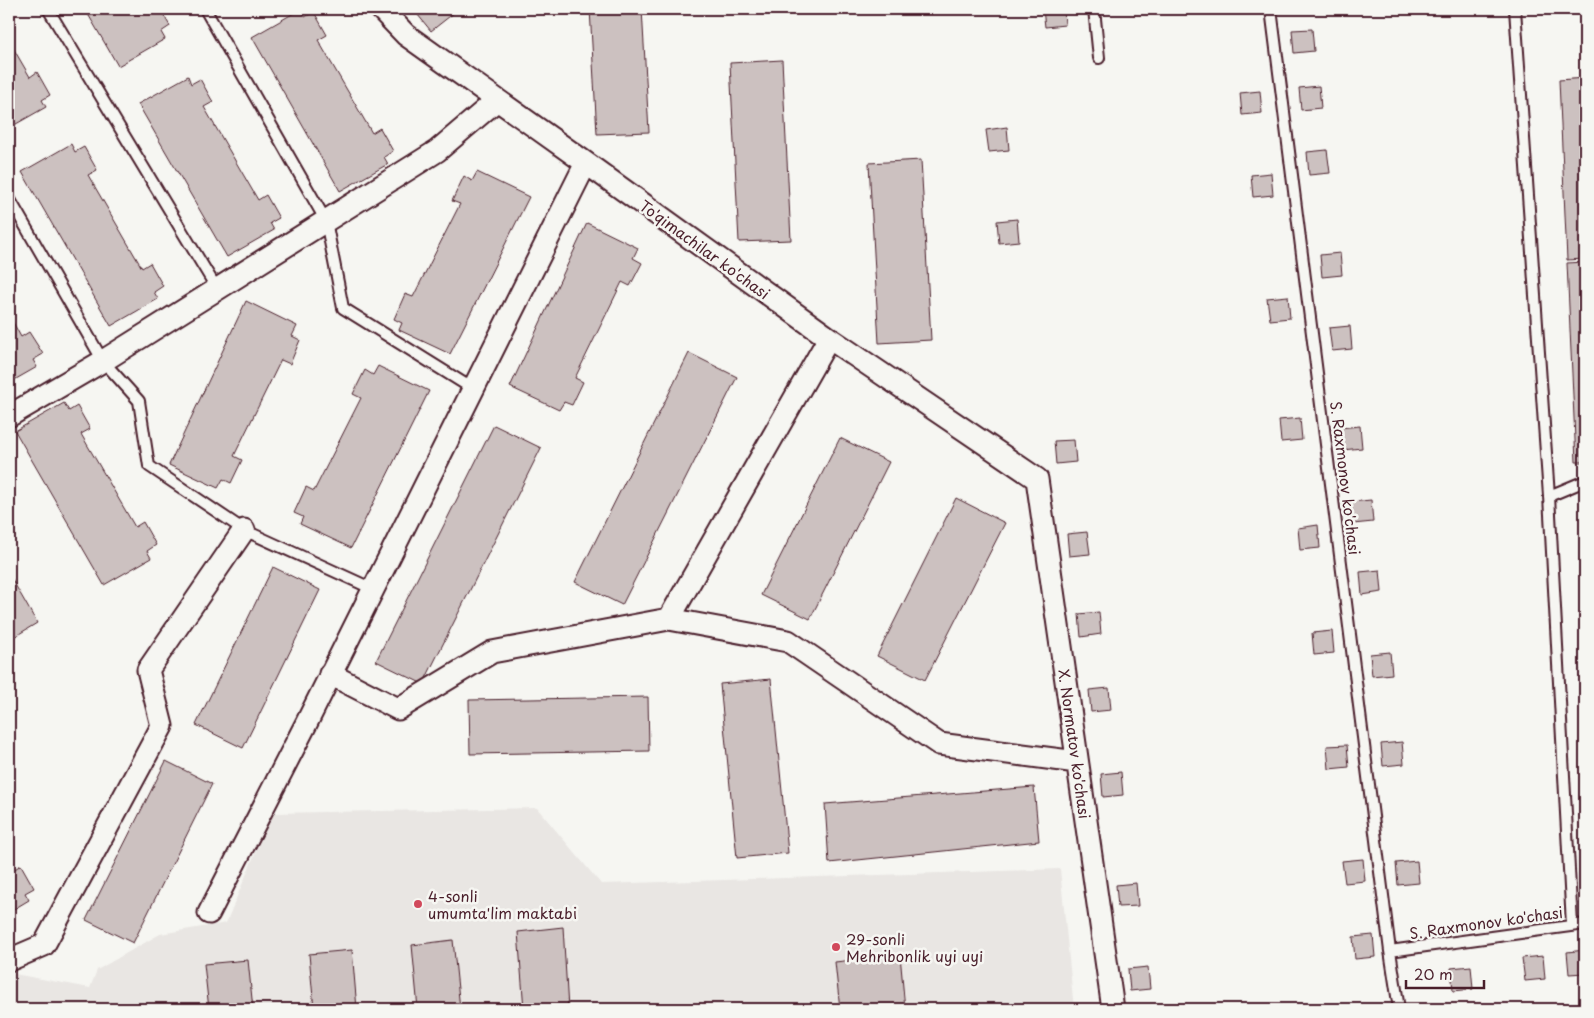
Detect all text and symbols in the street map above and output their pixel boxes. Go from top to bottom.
street label: To'qimachilar ko'chasi [635,194,775,304]
street label: S. Raxmonov ko'chasi [1325,400,1367,556]
street label: X. Normatov ko'chasi [1053,668,1097,820]
place label: 4-sonli umumta'lim maktabi [428,884,577,924]
marker: 4-sonli umumta'lim maktabi [412,898,424,910]
street label: S. Raxmonov ko'chasi [1408,900,1564,944]
place label: 29-sonli Mehribonlik uyi uyi [846,927,983,967]
marker: 29-sonli Mehribonlik uyi uyi [830,941,842,953]
scale bar [1406,958,1484,990]
text: 20 m [1414,962,1453,985]

